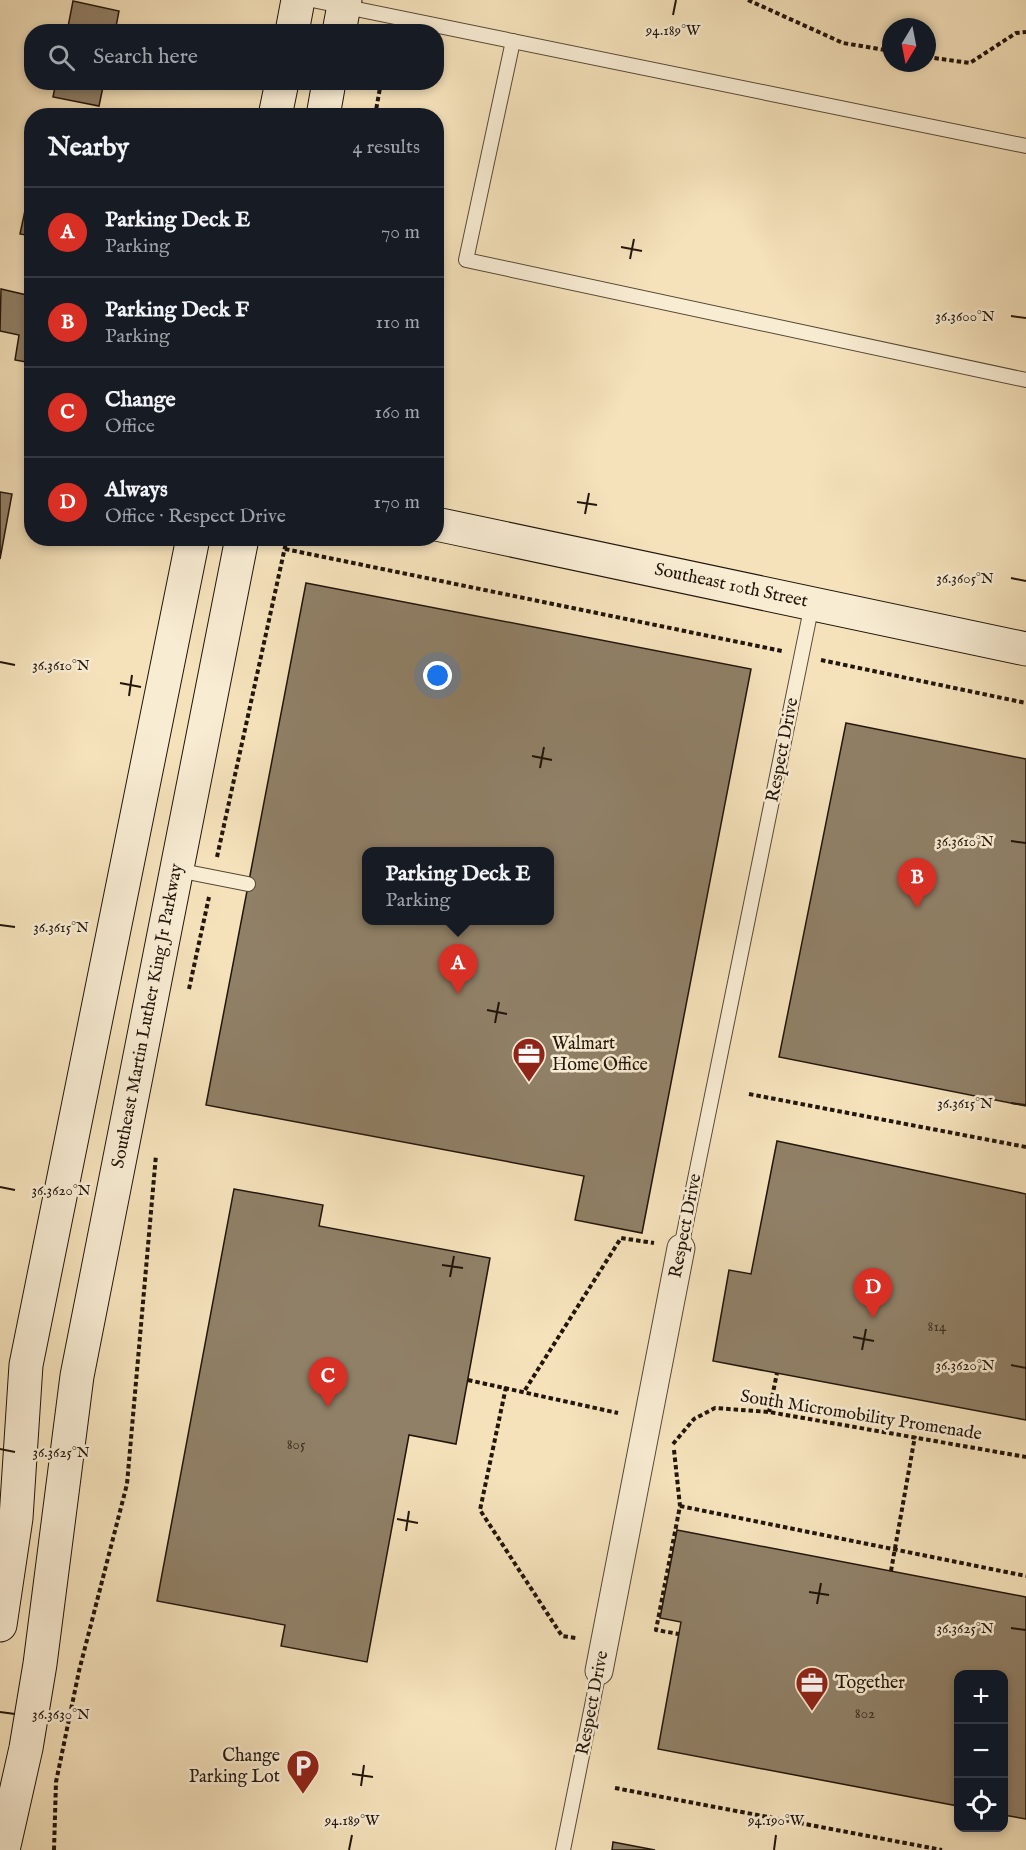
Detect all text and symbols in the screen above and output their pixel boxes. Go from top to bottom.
north arrow [882,18,936,72]
text: 94.189°W [645,21,701,40]
search box [24,24,444,90]
icon: search [45,41,78,74]
text: Search here [93,43,198,71]
text: Nearby [48,131,129,164]
text: 4 results [353,135,420,160]
text: Parking Deck E [105,206,250,234]
text: A [61,220,74,245]
text: 70 m [381,220,420,245]
text: Parking [105,234,170,259]
text: Parking Deck F [105,296,249,324]
text: 36.3600°N [935,307,995,326]
text: B [61,310,74,335]
text: 110 m [376,310,420,335]
text: Parking [105,324,170,349]
text: Change [105,386,176,414]
text: C [60,400,75,425]
text: 160 m [374,400,420,425]
text: Office [105,414,155,439]
text: Always [105,476,168,504]
text: D [59,490,76,515]
text: 170 m [374,490,420,515]
text: Office · Respect Drive [105,504,286,529]
street label: Southeast 10th Street [652,559,810,613]
text: 36.3605°N [936,569,994,588]
text: 36.3610°N [32,656,90,675]
your location [423,661,452,690]
street label: Respect Drive [762,696,804,804]
text: 36.3610°N [936,832,994,851]
popup [362,847,554,925]
pin: B [898,858,936,908]
text: Parking Deck E [385,860,531,888]
street label: Southeast Martin Luther King Jr Parkway [107,862,189,1170]
text: Parking [385,888,450,913]
text: 36.3615°N [33,918,89,937]
pin: A [438,944,478,994]
place label: Walmart Home Office [552,1033,648,1077]
office icon: Walmart Home Office [511,1036,547,1083]
text: 36.3615°N [937,1094,993,1113]
street label: Respect Drive [665,1172,707,1280]
text: 36.3620°N [31,1181,91,1200]
pin: D [854,1268,892,1318]
house number: 814 [928,1317,947,1336]
text: 36.3620°N [935,1356,995,1375]
pin: C [308,1358,348,1407]
street label: South Micromobility Promenade [739,1386,983,1446]
house number: 805 [287,1435,306,1454]
text: 36.3625°N [32,1443,90,1462]
text: 36.3625°N [936,1619,994,1638]
street label: Respect Drive [572,1649,614,1757]
office icon: Together [794,1665,830,1712]
map controls [954,1670,1008,1832]
button: + [954,1670,1008,1724]
place label: Together [835,1672,905,1695]
house number: 802 [855,1704,875,1723]
text: 36.3630°N [32,1705,90,1724]
button: − [954,1724,1008,1778]
place label: Change Parking Lot [189,1745,280,1789]
parking icon: Change Parking Lot [285,1748,321,1795]
button: locate [954,1778,1008,1832]
text: 94.189°W [324,1811,380,1830]
text: 94.190°W [747,1811,805,1830]

